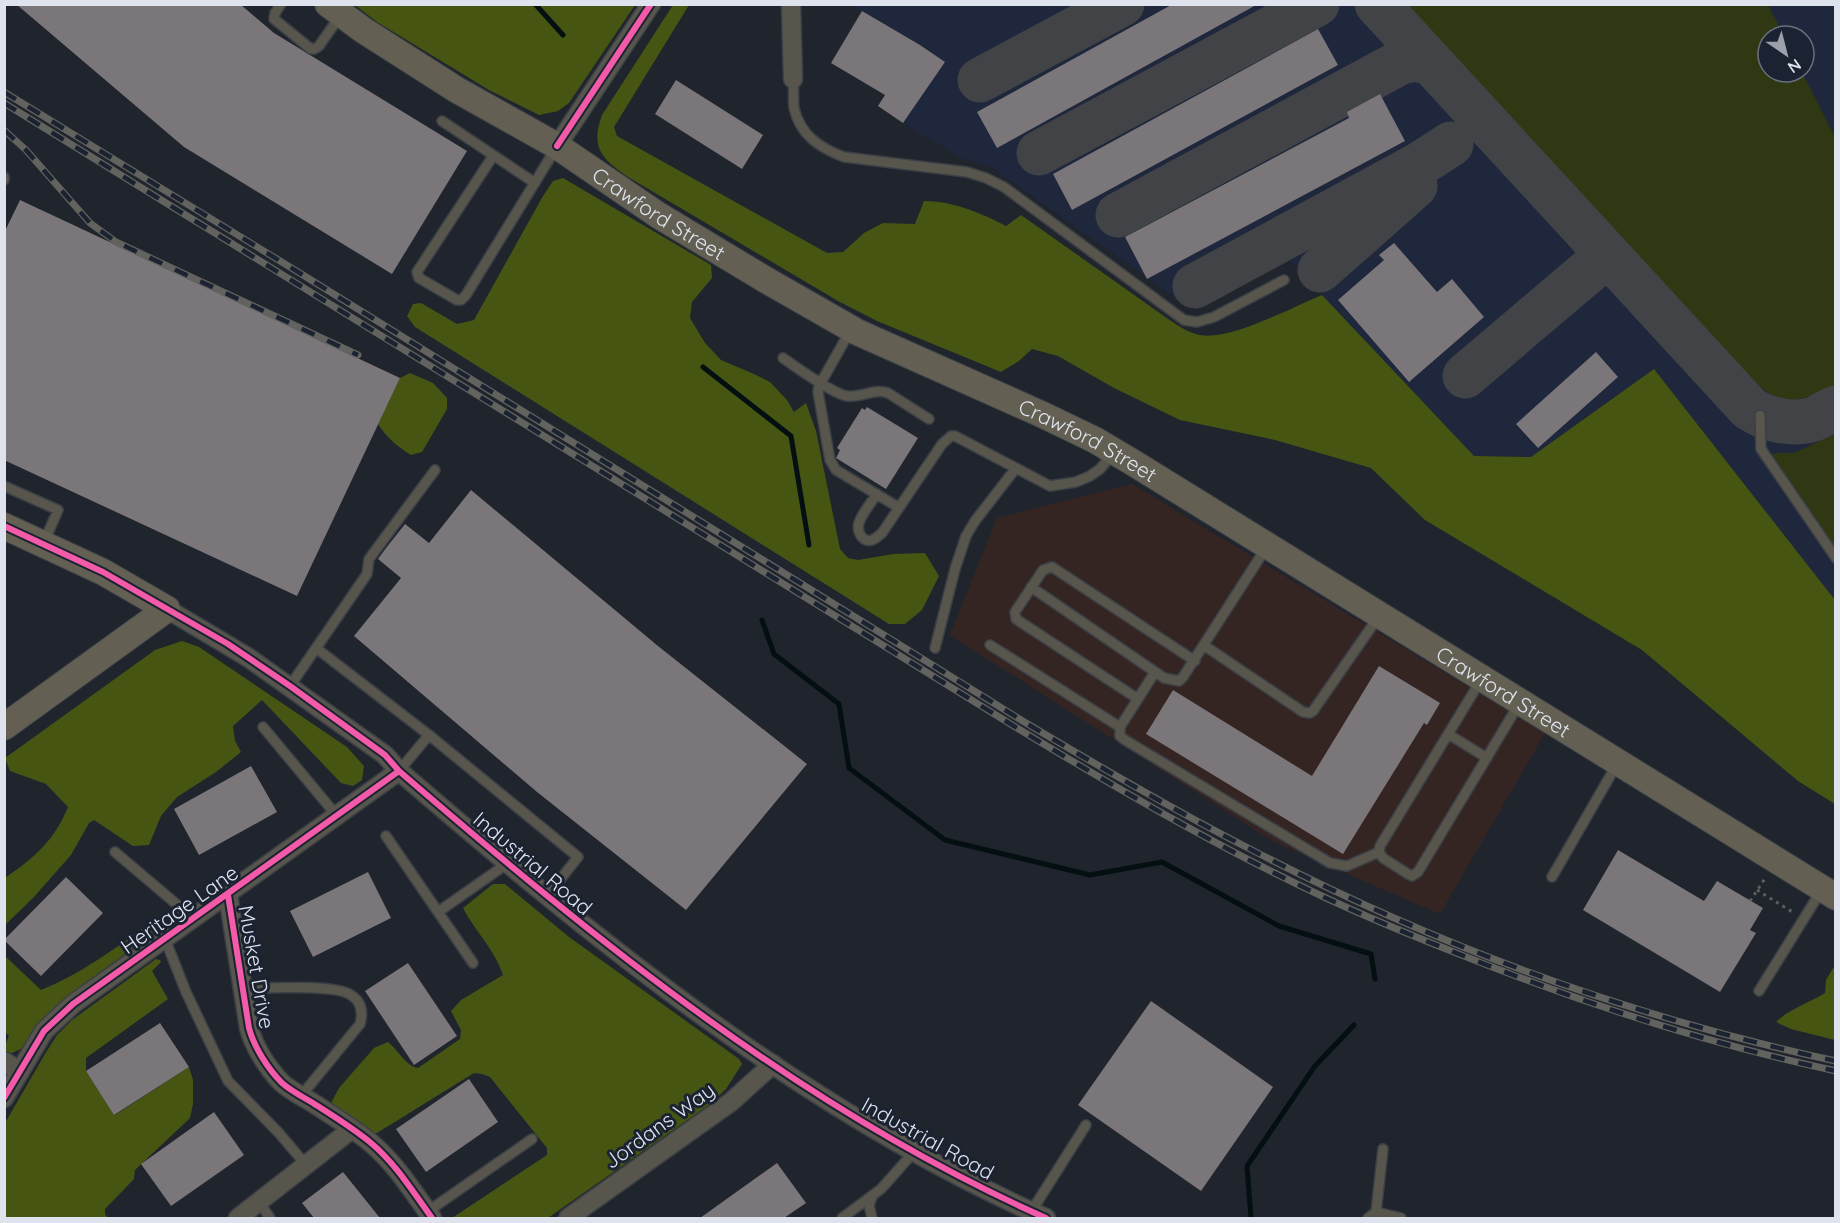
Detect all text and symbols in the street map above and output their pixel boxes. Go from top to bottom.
north arrow [1756,24,1816,84]
text: N [1784,55,1805,78]
street label: Crawford Street [587,161,730,266]
street label: Crawford Street [1015,393,1162,487]
street label: Crawford Street [1432,640,1575,743]
street label: Industrial Road [468,806,598,920]
street label: Heritage Lane [115,859,243,959]
street label: Musket Drive [233,903,281,1031]
street label: Jordans Way [599,1076,719,1174]
street label: Industrial Road [857,1091,999,1185]

